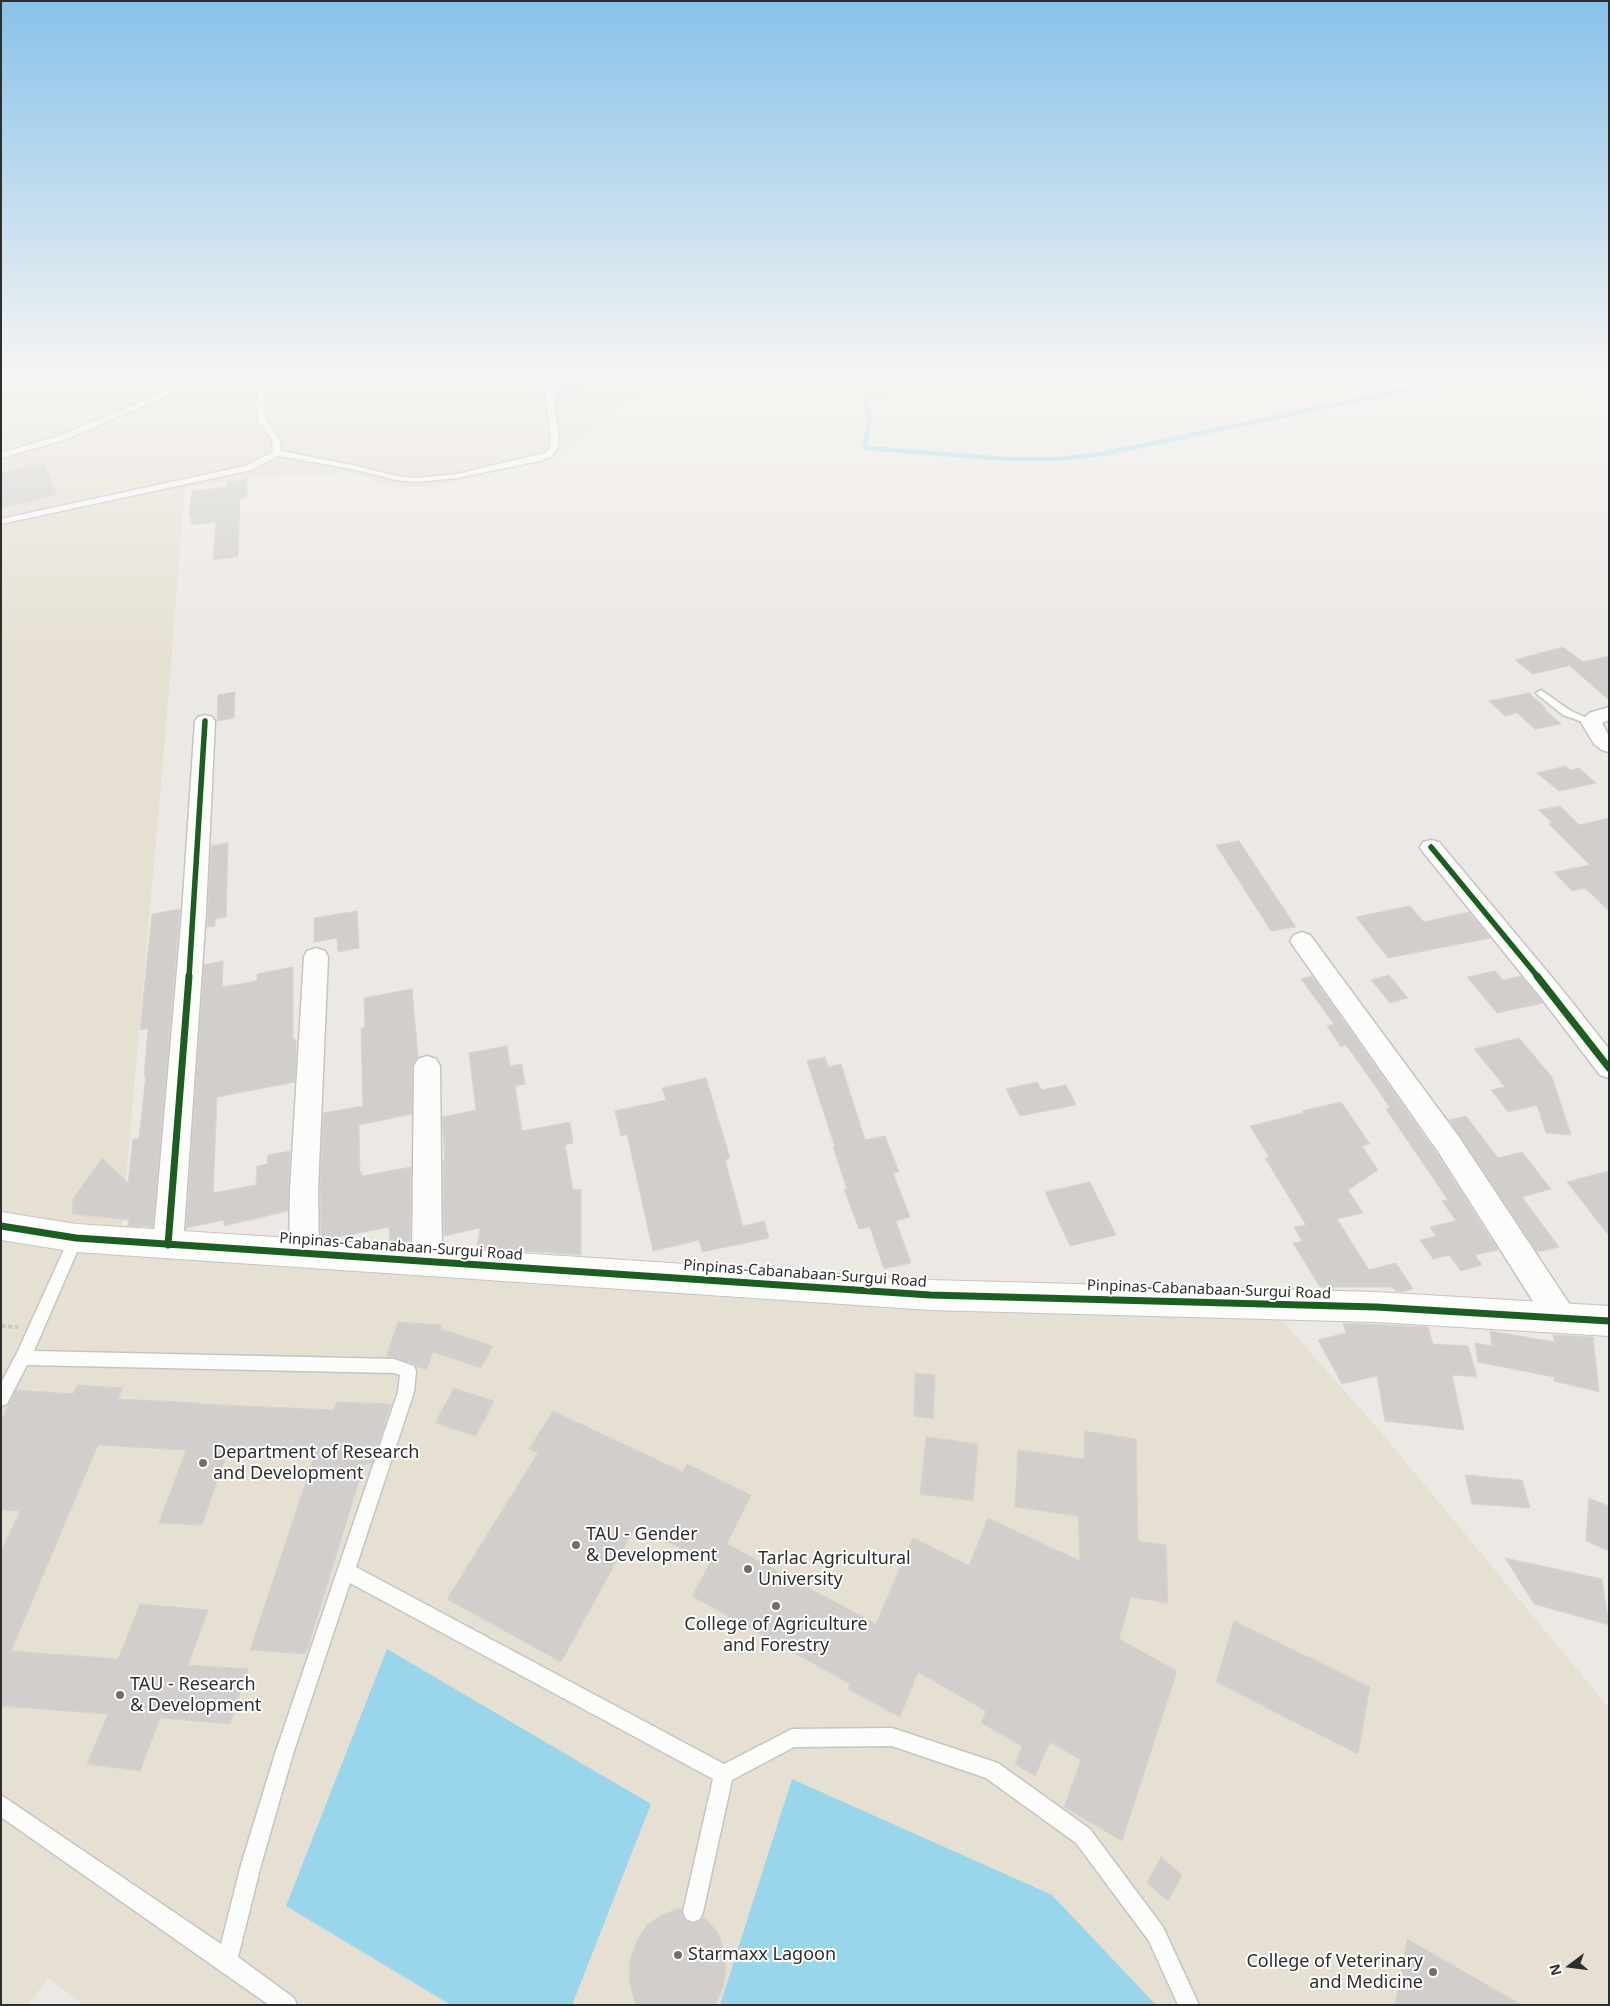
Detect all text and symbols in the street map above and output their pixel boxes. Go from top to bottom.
street label: Pinpinas-Cabanabaan-Surgui Road [279,1230,523,1264]
street label: Pinpinas-Cabanabaan-Surgui Road [683,1257,927,1291]
street label: Pinpinas-Cabanabaan-Surgui Road [1087,1277,1331,1303]
place label: Department of Research and Development [213,1442,419,1485]
marker: Department of Research and Development [197,1457,209,1469]
place label: TAU - Gender & Development [586,1524,717,1566]
marker: TAU - Gender & Development [570,1539,582,1551]
place label: Tarlac Agricultural University [758,1548,911,1590]
marker: Tarlac Agricultural University [742,1563,754,1575]
marker: College of Agriculture and Forestry [770,1600,782,1612]
place label: College of Agriculture and Forestry [684,1614,868,1656]
place label: TAU - Research & Development [130,1674,261,1716]
marker: TAU - Research & Development [114,1689,126,1701]
north arrow [1545,1941,1595,1991]
place label: Starmaxx Lagoon [688,1944,836,1966]
marker: Starmaxx Lagoon [672,1949,684,1961]
place label: College of Veterinary and Medicine [1246,1951,1423,1994]
text: N [1544,1962,1566,1978]
marker: College of Veterinary and Medicine [1427,1966,1439,1978]

